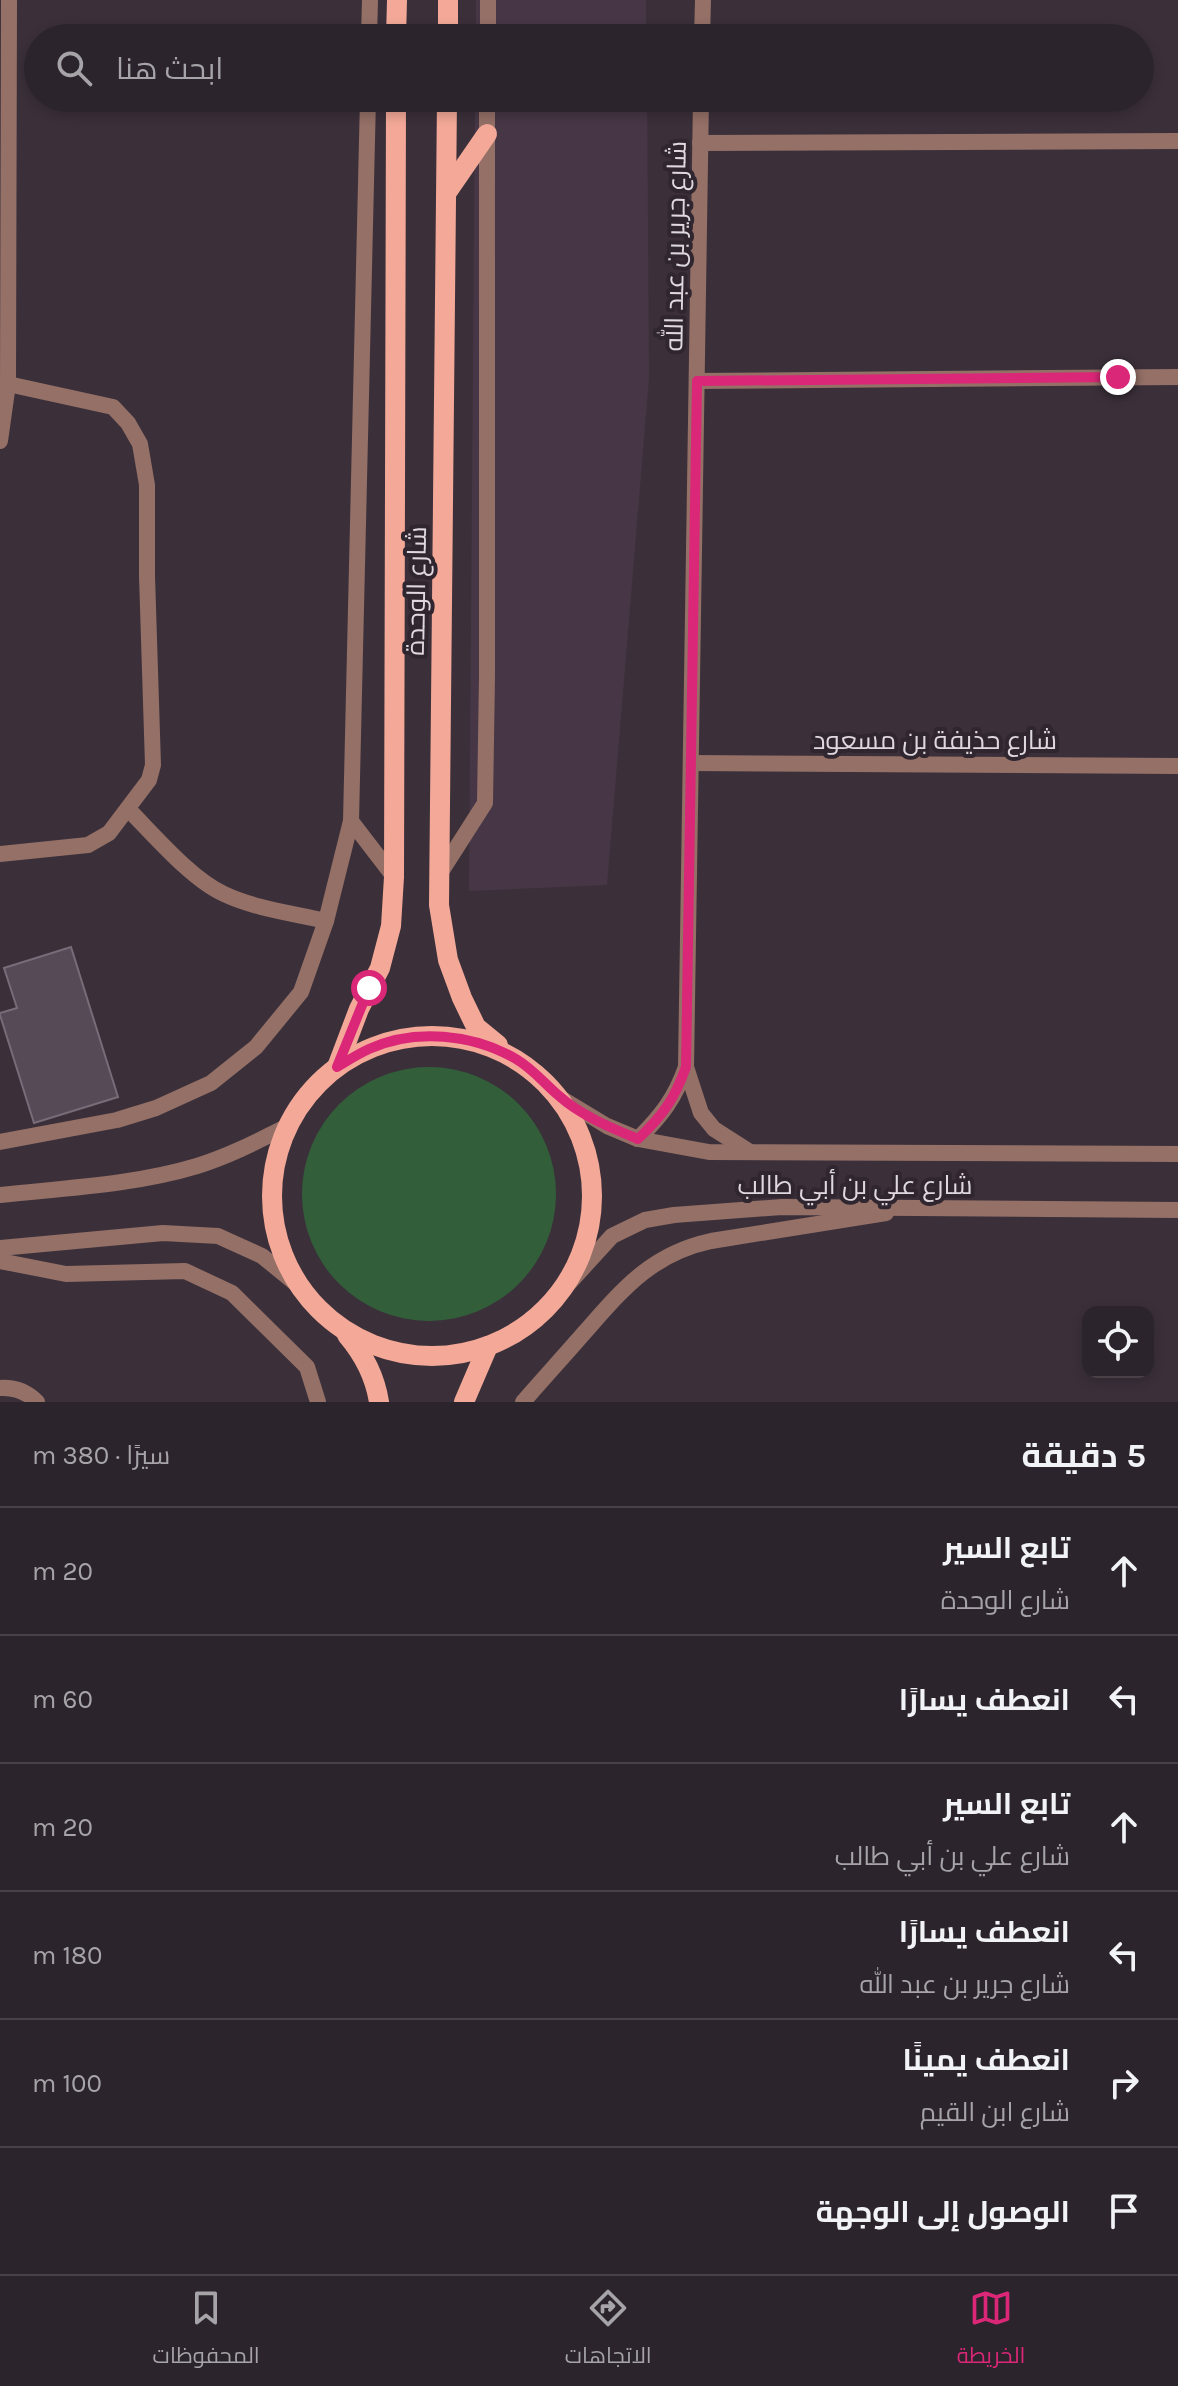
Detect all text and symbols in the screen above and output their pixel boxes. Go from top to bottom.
search box [24,24,1154,112]
icon: search [52,46,96,90]
text: ابحث هنا [116,51,223,87]
street label: شارع جرير بن عبد الله [656,140,694,352]
route end [1100,359,1136,395]
street label: شارع الوحدة [400,526,434,656]
street label: شارع حذيفة بن مسعود [813,725,1057,757]
route start [351,970,387,1006]
street label: شارع علي بن أبي طالب [737,1168,973,1206]
map controls [1082,1306,1154,1378]
button: locate [1082,1306,1154,1378]
text: 5 دقيقة [1021,1436,1146,1476]
text: سيرًا · 380 m [32,1440,170,1471]
text: تابع السير [943,1530,1070,1566]
icon: ahead [1102,1549,1146,1593]
text: 20 m [32,1556,93,1587]
text: شارع الوحدة [941,1585,1070,1616]
icon: left [1102,1677,1146,1721]
text: انعطف يسارًا [899,1682,1070,1718]
text: 60 m [32,1684,93,1715]
text: تابع السير [943,1786,1070,1822]
icon: ahead [1102,1805,1146,1849]
text: 20 m [32,1812,93,1843]
text: شارع علي بن أبي طالب [835,1841,1070,1872]
text: انعطف يسارًا [899,1914,1070,1950]
icon: left [1102,1933,1146,1977]
text: 180 m [32,1940,103,1971]
text: شارع جرير بن عبد الله [859,1969,1070,2000]
text: انعطف يمينًا [902,2042,1070,2078]
icon: right [1102,2061,1146,2105]
text: 100 m [32,2068,102,2099]
text: شارع ابن القيم [920,2097,1070,2128]
icon: arrive [1102,2189,1146,2233]
text: الوصول إلى الوجهة [816,2194,1070,2230]
tab: المحفوظات [153,2286,260,2376]
tab: الاتجاهات [565,2286,652,2376]
tab: الخريطة [957,2286,1025,2376]

